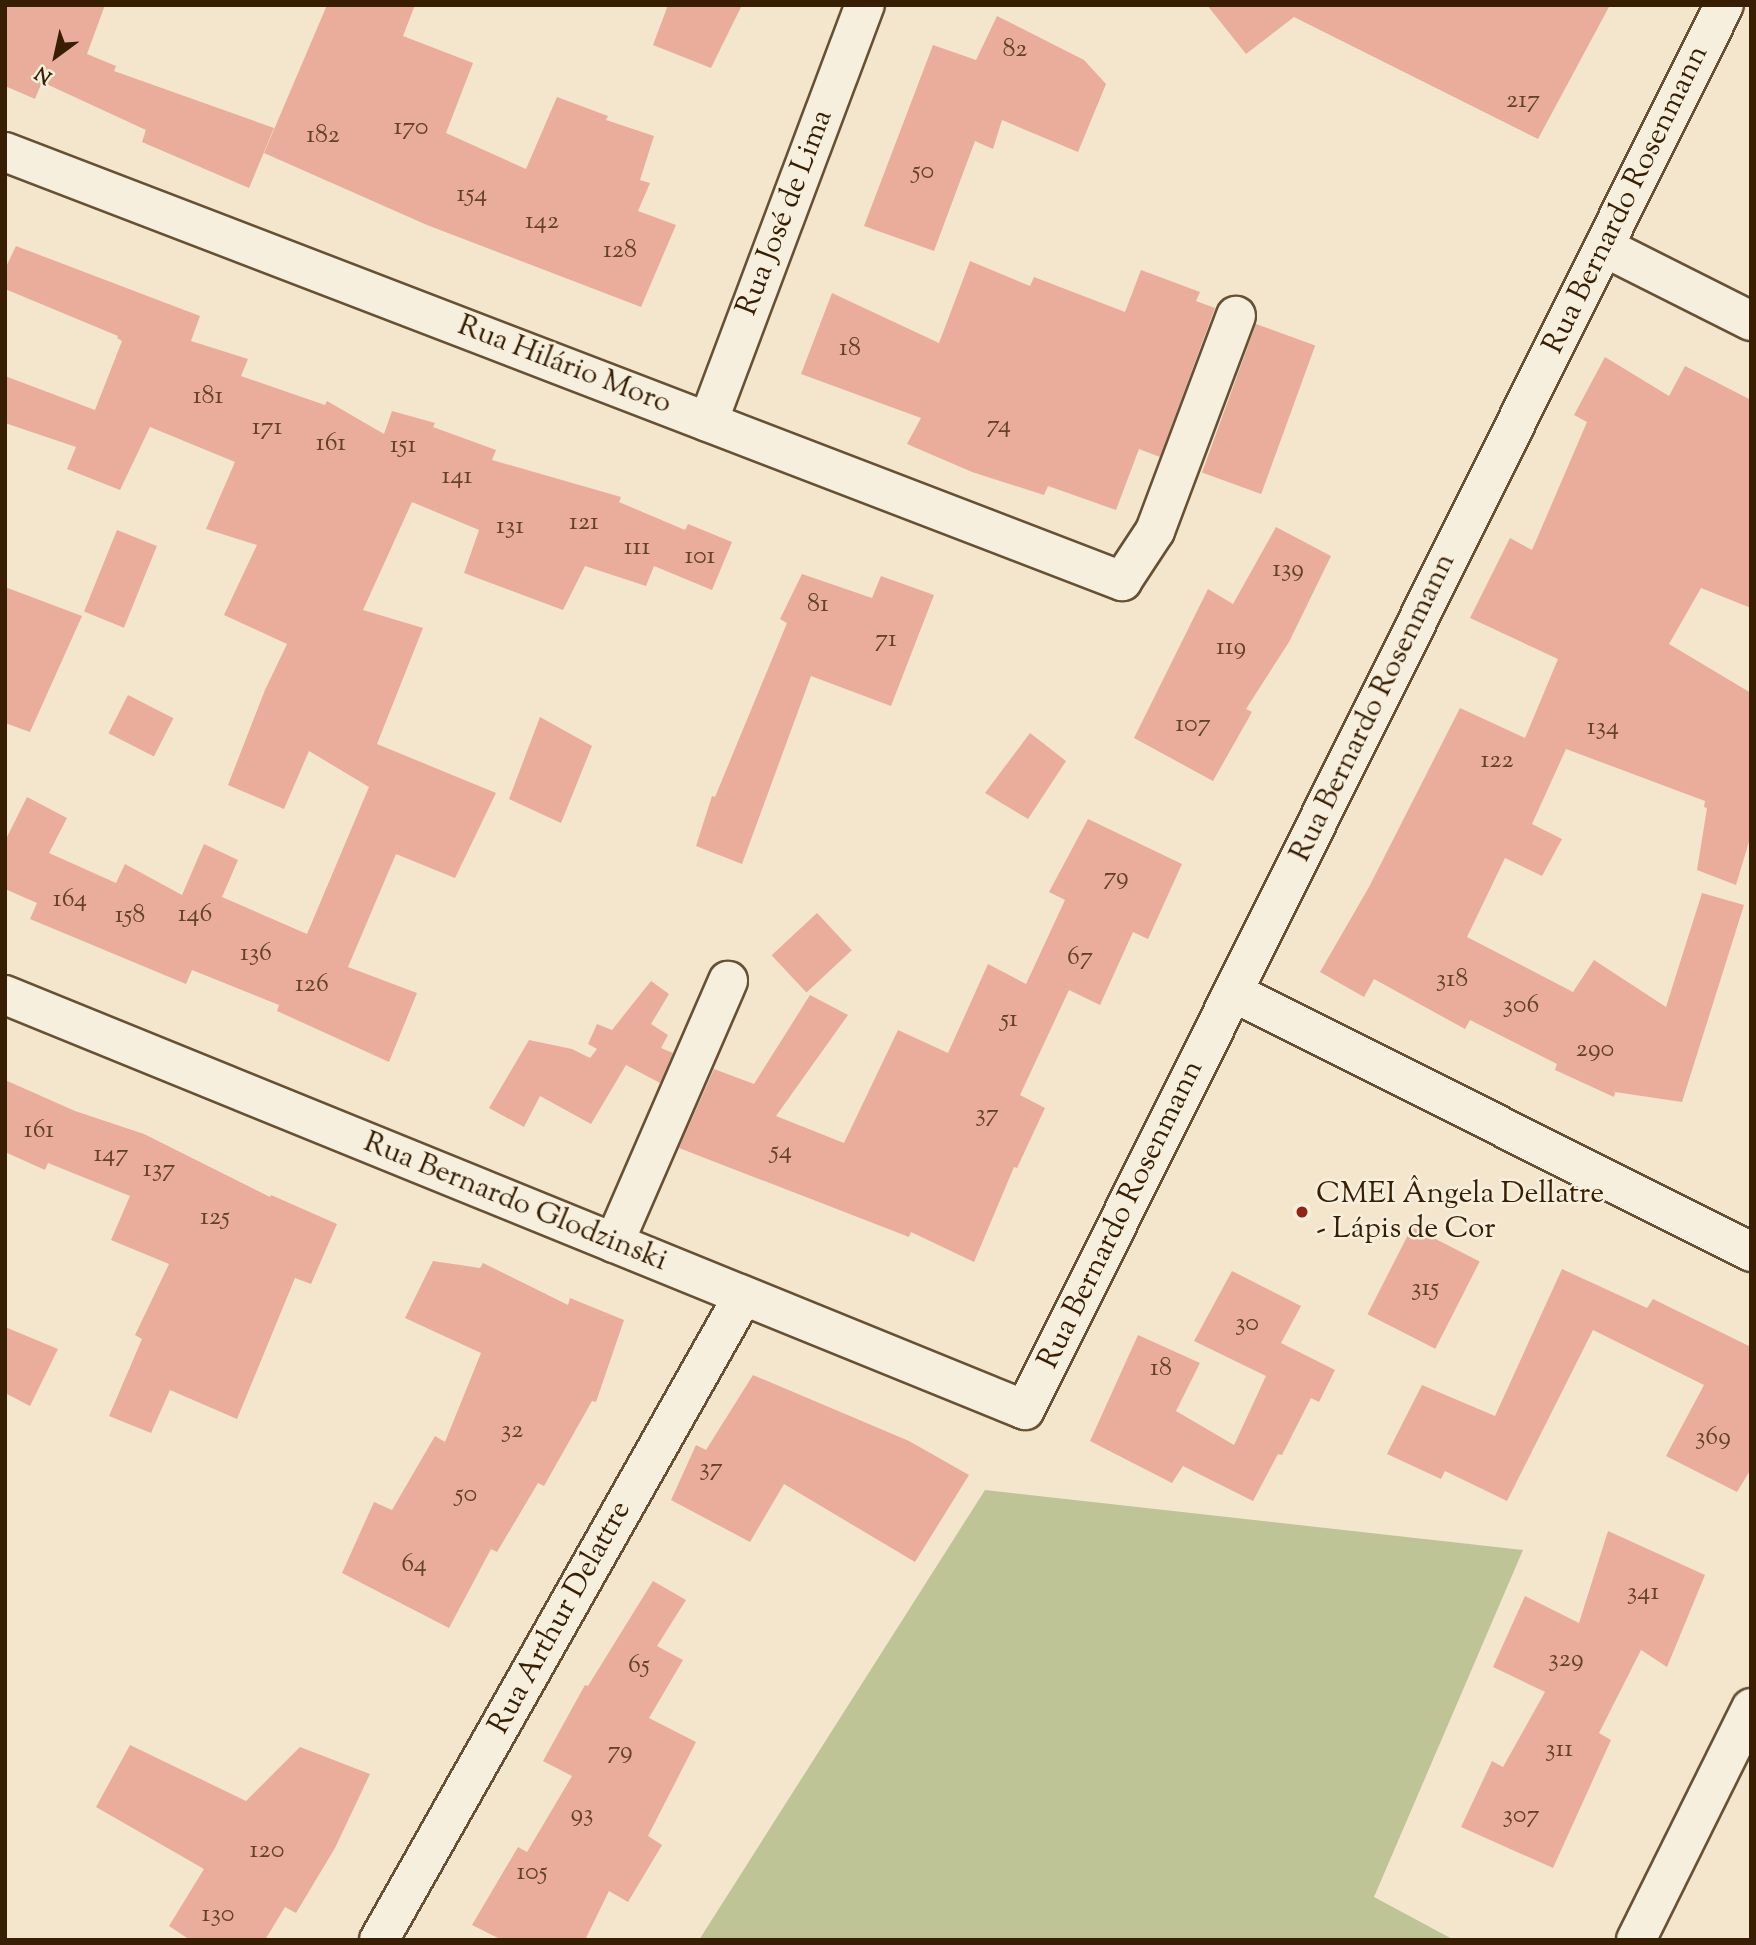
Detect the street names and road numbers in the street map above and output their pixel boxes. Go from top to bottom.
street label: Rua Bernardo Rosenmann [1537,40,1717,360]
street label: Rua José de Lima [730,105,842,321]
street label: Rua Hilário Moro [452,309,676,423]
street label: Rua Bernardo Rosenmann [1284,548,1464,868]
street label: Rua Bernardo Rosenmann [1032,1055,1212,1375]
street label: Rua Bernardo Glodzinski [358,1126,672,1280]
street label: Rua Arthur Delattre [482,1495,640,1741]

